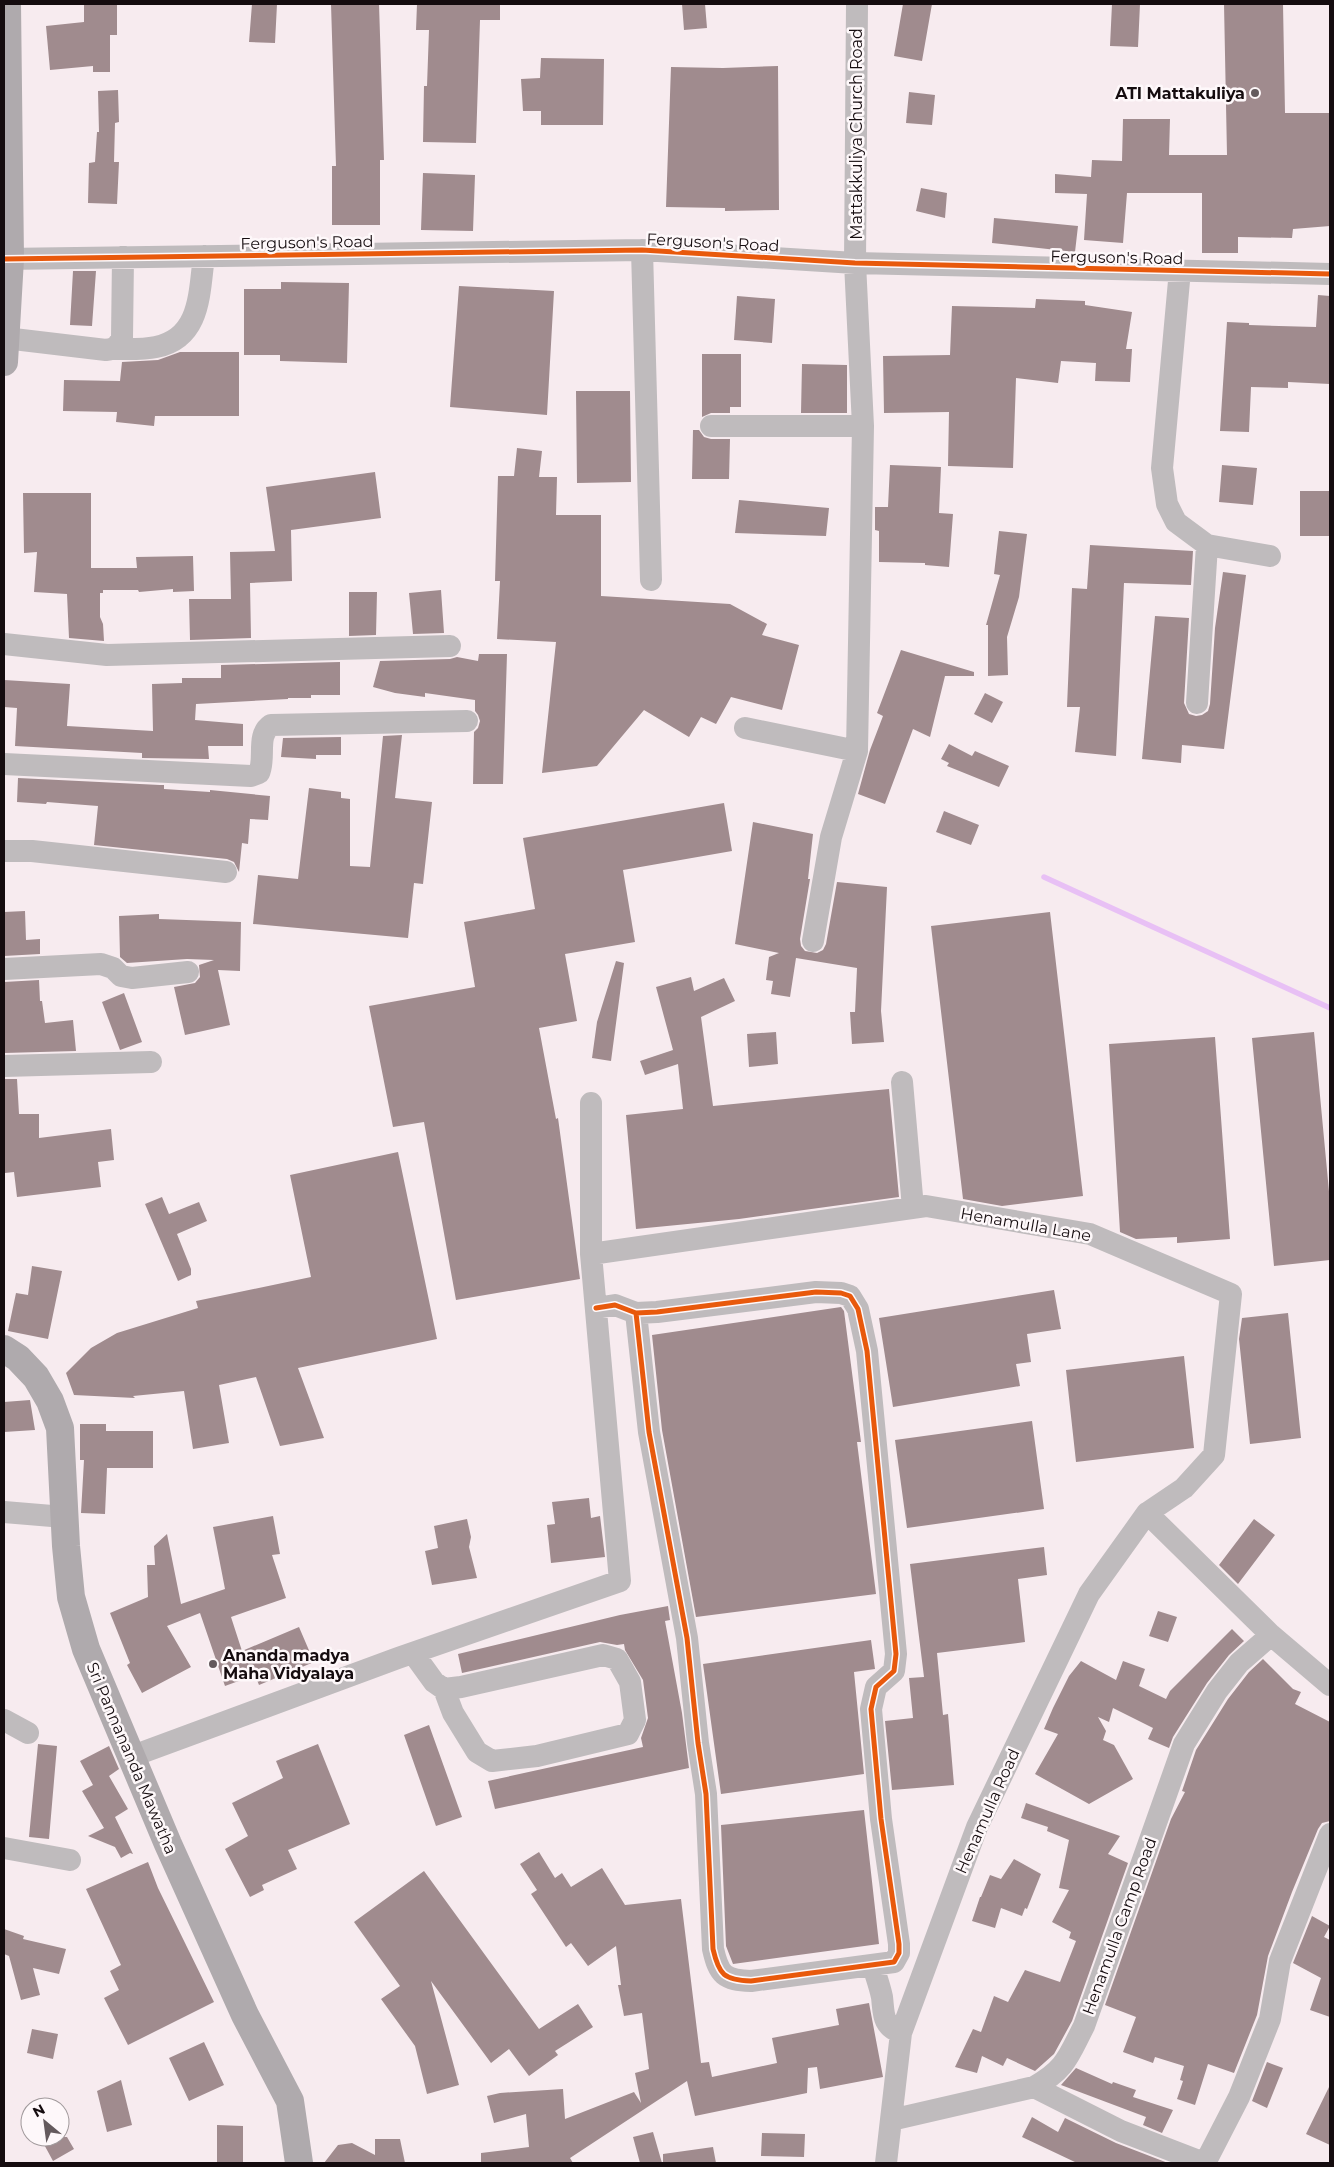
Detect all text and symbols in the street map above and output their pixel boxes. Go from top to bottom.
street label: Mattakkuliya Church Road [847,28,866,240]
place label: ATI Mattakuliya [1114,84,1245,103]
marker: ATI Mattakuliya [1249,87,1261,99]
street label: Ferguson's Road [646,230,780,255]
street label: Ferguson's Road [240,232,374,253]
street label: Ferguson's Road [1050,247,1184,268]
street label: Henamulla Lane [959,1204,1093,1245]
place label: Ananda madya Maha Vidyalaya [222,1646,354,1683]
marker: Ananda madya Maha Vidyalaya [207,1658,219,1670]
street label: Sri Pannananda Mawatha [82,1659,181,1857]
street label: Henamulla Road [951,1746,1024,1877]
street label: Henamulla Camp Road [1078,1835,1160,2017]
north arrow [20,2097,70,2147]
text: N [29,2100,48,2121]

